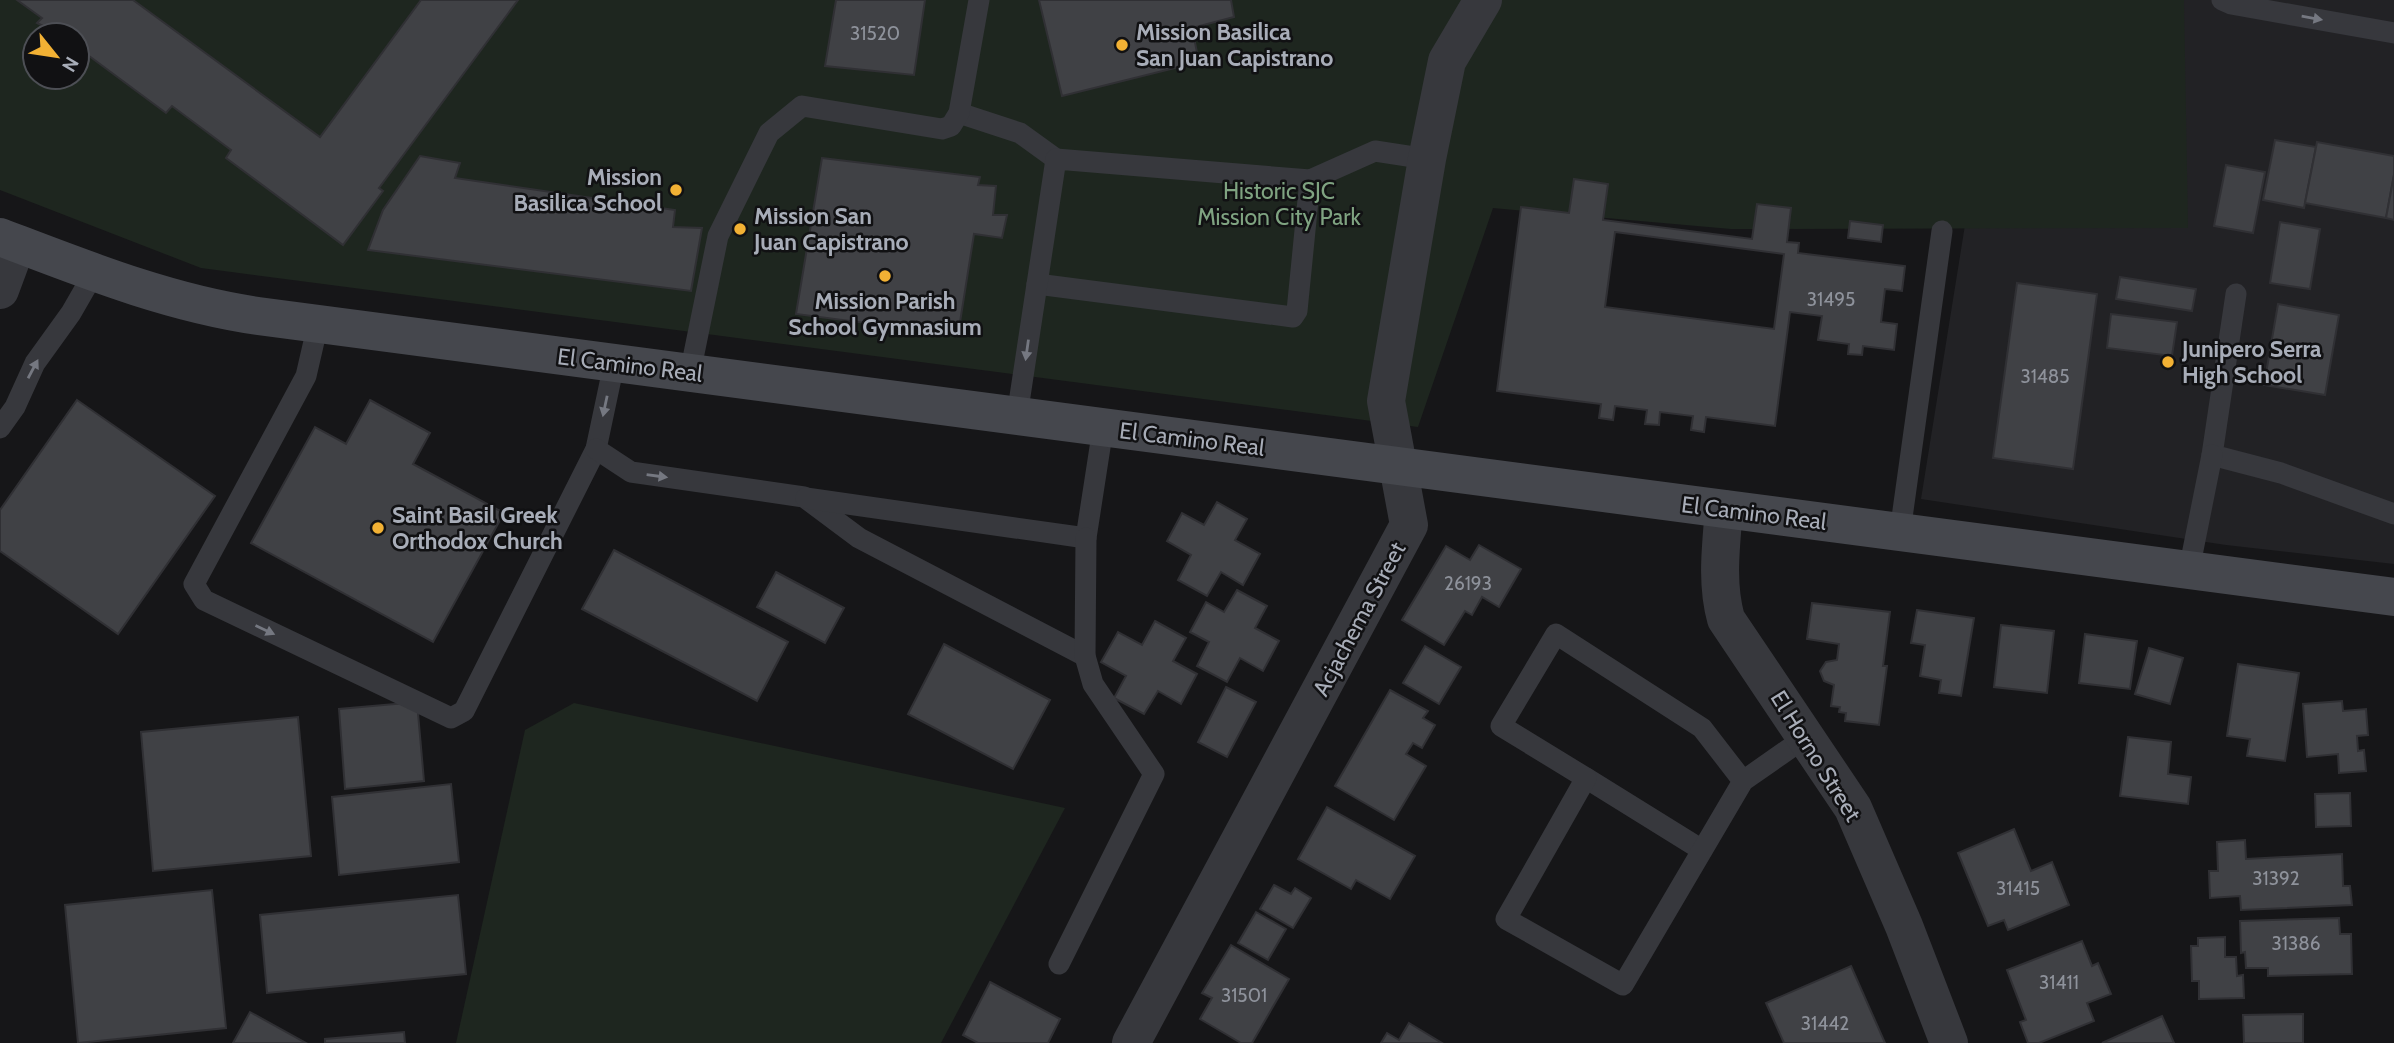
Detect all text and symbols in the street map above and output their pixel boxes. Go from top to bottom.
one-way arrow [2302,13,2324,24]
place label: Mission Basilica San Juan Capistrano [1136,18,1333,72]
north arrow [21,21,91,91]
house number: 31520 [850,22,900,45]
marker: Mission Basilica San Juan Capistrano [1114,37,1130,53]
text: N [57,53,84,76]
place label: Mission Basilica School [513,163,662,217]
park label: Historic SJC Mission City Park [1197,177,1362,231]
marker: Mission Basilica School [668,182,684,198]
place label: Mission San Juan Capistrano [753,202,909,256]
marker: Mission San Juan Capistrano [732,221,748,237]
marker: Mission Parish School Gymnasium [877,268,893,284]
place label: Mission Parish School Gymnasium [788,287,982,341]
house number: 31495 [1807,288,1855,311]
place label: Junipero Serra High School [2181,335,2322,389]
one-way arrow [1021,339,1032,361]
street label: El Camino Real [556,342,705,388]
marker: Junipero Serra High School [2160,354,2176,370]
one-way arrow [28,359,39,379]
house number: 31485 [2020,365,2070,388]
one-way arrow [599,395,610,417]
street label: El Camino Real [1118,416,1267,462]
one-way arrow [646,470,668,481]
street label: El Camino Real [1680,490,1829,536]
place label: Saint Basil Greek Orthodox Church [392,501,563,555]
marker: Saint Basil Greek Orthodox Church [370,520,386,536]
street label: Acjachema Street [1307,537,1411,701]
house number: 26193 [1444,572,1492,595]
one-way arrow [255,624,275,635]
street label: El Horno Street [1765,685,1867,827]
house number: 31392 [2252,867,2300,890]
house number: 31415 [1996,877,2040,900]
house number: 31386 [2271,932,2321,955]
house number: 31411 [2039,971,2079,994]
house number: 31501 [1221,984,1267,1007]
house number: 31442 [1801,1012,1849,1035]

